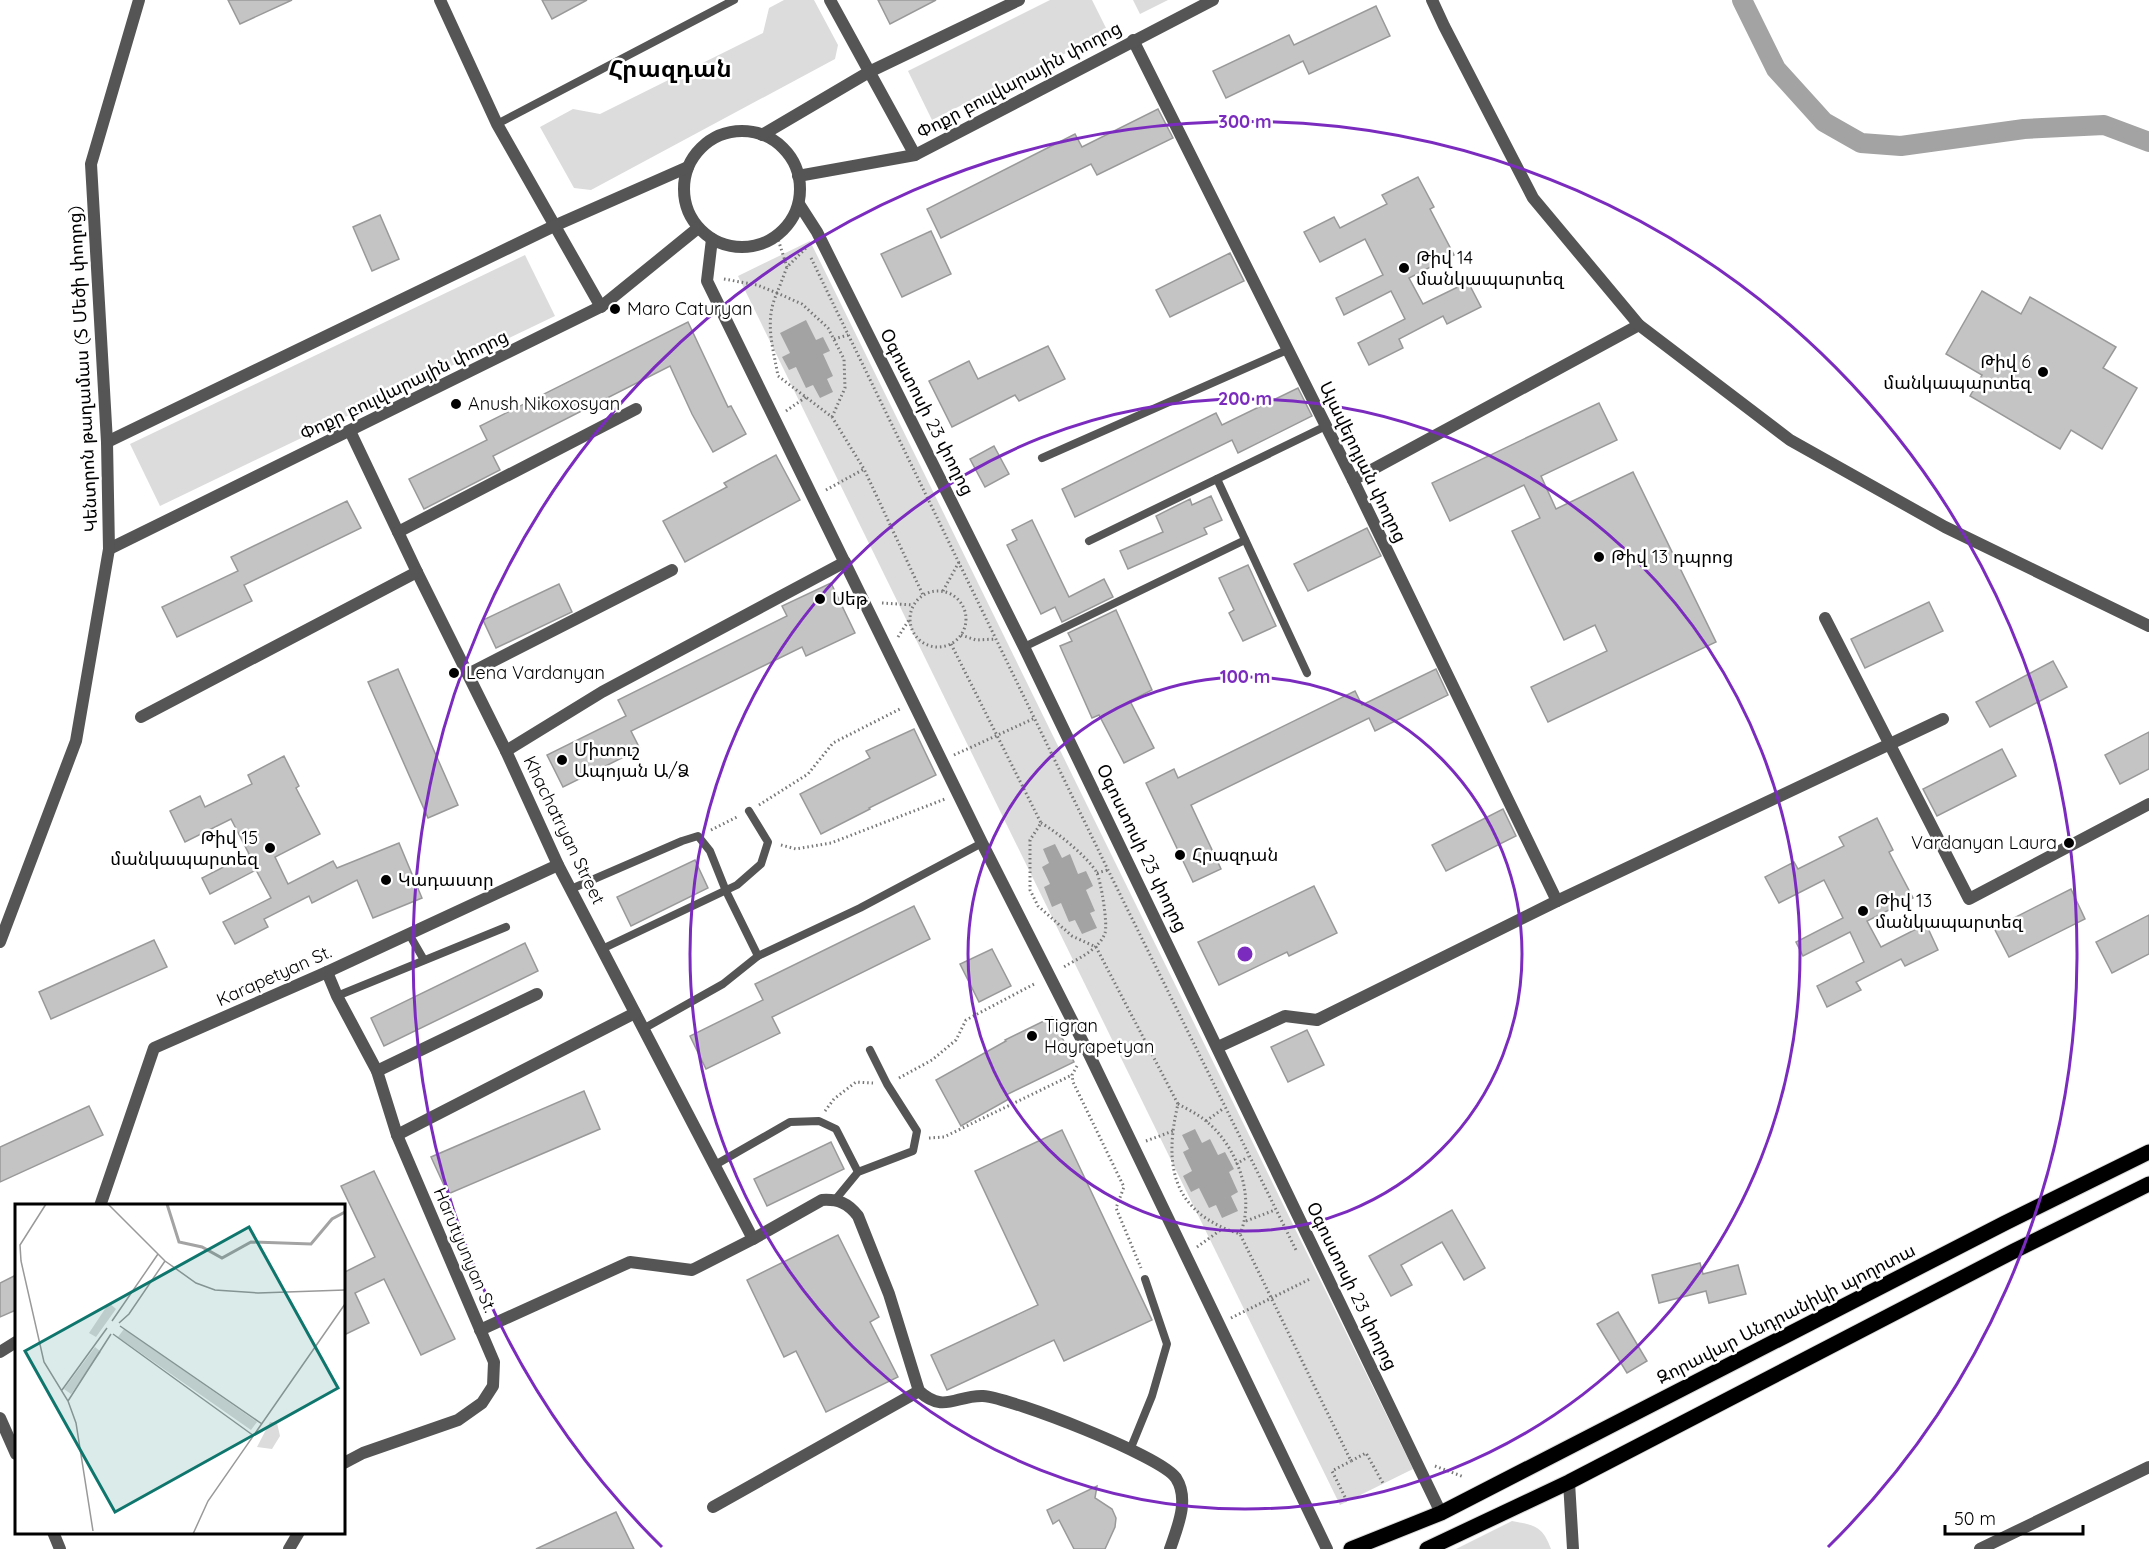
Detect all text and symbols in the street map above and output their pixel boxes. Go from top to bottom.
street label: Փոքր բուլվարային փողոց [912,16,1125,143]
district label: Հրազդան [608,53,732,83]
text: 300 m [1218,110,1272,133]
street label: Կենտրոն թաղամաս (Տ Մեծի փողոց) [62,205,103,533]
place label: Թիվ 14 մանկապարտեզ [1416,246,1565,290]
marker: Թիվ 14 մանկապարտեզ [1397,261,1411,275]
place label: Maro Caturyan [627,297,753,320]
marker: Maro Caturyan [608,302,622,316]
street label: Փոքր բուլվարային փողոց [296,324,512,445]
street label: Օգոստոսի 23 փողոց [875,324,980,499]
place label: Թիվ 6 մանկապարտեզ [1883,350,2032,394]
marker: Թիվ 6 մանկապարտեզ [2036,365,2050,379]
street label: Ալավերդյան փողոց [1314,377,1412,546]
text: 200 m [1218,387,1272,410]
place label: Anush Nikoxosyan [468,392,620,415]
marker: Anush Nikoxosyan [449,397,463,411]
place label: Թիվ 13 դպրոց [1611,545,1733,568]
marker: Թիվ 13 դպրոց [1592,550,1606,564]
place label: Սեթ [832,587,869,610]
marker: Սեթ [813,592,827,606]
place label: Lena Vardanyan [466,661,605,684]
text: 100 m [1220,665,1270,688]
marker: Lena Vardanyan [447,666,461,680]
place label: Միտուշ Ապոյան Ա/Ձ [574,738,689,782]
street label: Khachatryan Street [519,752,610,908]
marker: Միտուշ Ապոյան Ա/Ձ [555,753,569,767]
street label: Օգոստոսի 23 փողոց [1092,760,1193,936]
place label: Թիվ 15 մանկապարտեզ [110,826,259,870]
place label: Vardanyan Laura [1911,831,2057,854]
marker: Vardanyan Laura [2062,836,2076,850]
marker: Թիվ 15 մանկապարտեզ [263,841,277,855]
place label: Հրազդան [1192,843,1278,866]
marker: Հրազդան [1173,848,1187,862]
place label: Կադաստր [398,868,494,891]
marker: Կադաստր [379,873,393,887]
place label: Թիվ 13 մանկապարտեզ [1875,889,2024,933]
marker: Թիվ 13 մանկապարտեզ [1856,904,1870,918]
street label: Karapetyan St. [213,940,335,1011]
centre of rings [1235,944,1255,964]
place label: Tigran Hayrapetyan [1044,1014,1154,1058]
marker: Tigran Hayrapetyan [1025,1029,1039,1043]
street label: Harutyunyan St. [429,1184,502,1316]
street label: Օգոստոսի 23 փողոց [1302,1198,1403,1374]
inset map [15,1204,345,1534]
street label: Զորավար Անդրանիկի պողոտա [1653,1238,1919,1389]
scale bar [1945,1498,2083,1536]
text: 50 m [1954,1507,1996,1530]

